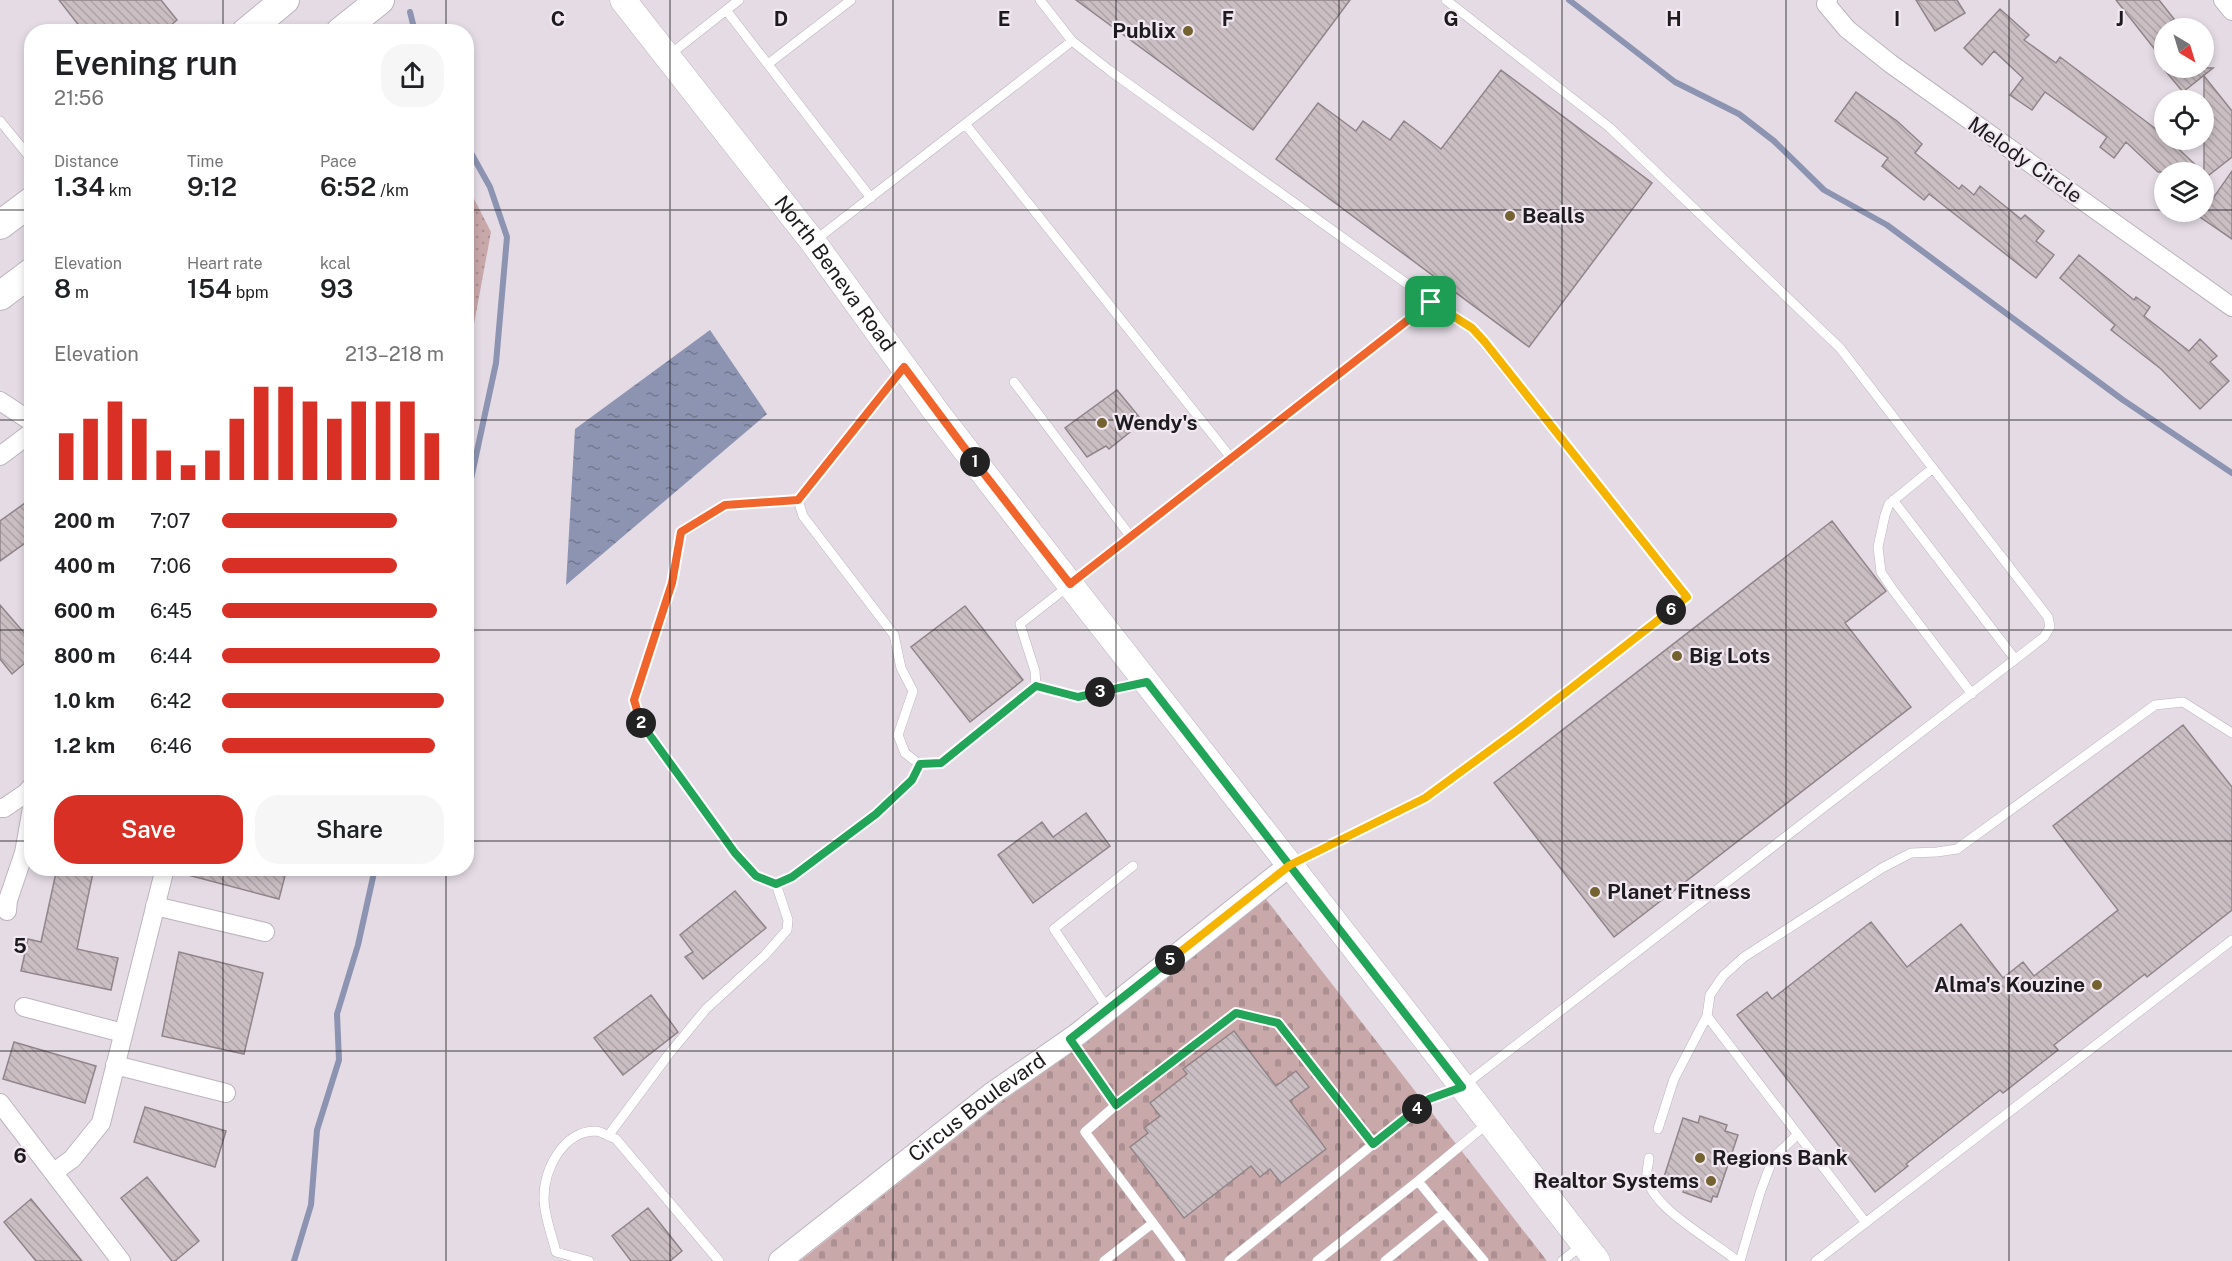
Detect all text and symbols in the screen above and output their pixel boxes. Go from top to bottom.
text: C [551,7,565,31]
text: D [774,7,788,31]
text: E [998,7,1010,31]
text: F [1222,7,1234,31]
text: G [1443,7,1459,31]
text: H [1666,7,1682,31]
text: I [1894,7,1900,31]
text: J [2116,7,2124,31]
place label: Publix [1112,18,1176,43]
north arrow [2154,18,2214,78]
map controls [2154,18,2214,222]
marker: Publix [1181,24,1195,38]
text: Evening run [54,44,237,82]
button: share [381,44,444,107]
text: 21:56 [54,86,104,110]
button: locate [2154,90,2214,150]
street label: Melody Circle [1963,111,2087,208]
text: Distance [54,152,119,171]
text: Time [187,152,223,171]
text: Pace [320,152,357,171]
button: layers [2154,162,2214,222]
text: 1.34 [54,171,105,202]
text: 9:12 [187,171,237,202]
text: 6:52 [320,171,376,202]
text: km [105,181,132,200]
text: /km [376,181,409,200]
street label: North Beneva Road [769,190,901,356]
place label: Bealls [1522,203,1585,228]
marker: Bealls [1503,209,1517,223]
text: Elevation [54,254,122,273]
text: Heart rate [187,254,263,273]
text: kcal [320,254,351,273]
text: 8 [54,273,71,304]
text: 154 [187,273,232,304]
text: 93 [320,273,353,304]
pin [1405,276,1456,327]
text: m [71,283,89,302]
text: bpm [232,283,269,302]
icon: arrive [1414,285,1447,318]
text: Elevation [54,342,139,366]
text: 213–218 m [345,342,444,366]
place label: Wendy's [1114,410,1198,435]
marker: Wendy's [1095,416,1109,430]
pin: 1 [960,447,990,477]
text: 1 [972,452,978,471]
text: 200 m [54,509,115,533]
text: 7:07 [150,509,190,533]
text: 400 m [54,554,115,578]
text: 7:06 [150,554,191,578]
pin: 6 [1656,595,1686,625]
text: 600 m [54,599,115,623]
text: 6:45 [150,599,192,623]
text: 6 [1666,600,1676,619]
place label: Big Lots [1689,643,1770,668]
text: 800 m [54,644,116,668]
text: 6:44 [150,644,192,668]
marker: Big Lots [1670,649,1684,663]
pin: 3 [1085,677,1115,707]
text: 3 [1095,682,1105,701]
text: 1.0 km [54,689,115,713]
text: 6:42 [150,689,191,713]
pin: 2 [626,708,656,738]
text: 2 [636,713,646,732]
text: 1.2 km [54,734,115,758]
text: 6:46 [150,734,192,758]
button: Save [54,795,243,864]
button: Share [255,795,444,864]
place label: Planet Fitness [1607,879,1751,904]
marker: Planet Fitness [1588,885,1602,899]
text: 5 [13,934,27,958]
pin: 5 [1155,945,1185,975]
text: 5 [1165,950,1175,969]
place label: Alma's Kouzine [1934,972,2085,997]
marker: Alma's Kouzine [2090,978,2104,992]
street label: Circus Boulevard [903,1047,1050,1167]
pin: 4 [1402,1094,1432,1124]
text: 4 [1412,1099,1422,1118]
text: 6 [13,1144,27,1168]
place label: Regions Bank [1712,1145,1848,1170]
marker: Regions Bank [1693,1151,1707,1165]
place label: Realtor Systems [1533,1168,1699,1193]
marker: Realtor Systems [1704,1174,1718,1188]

